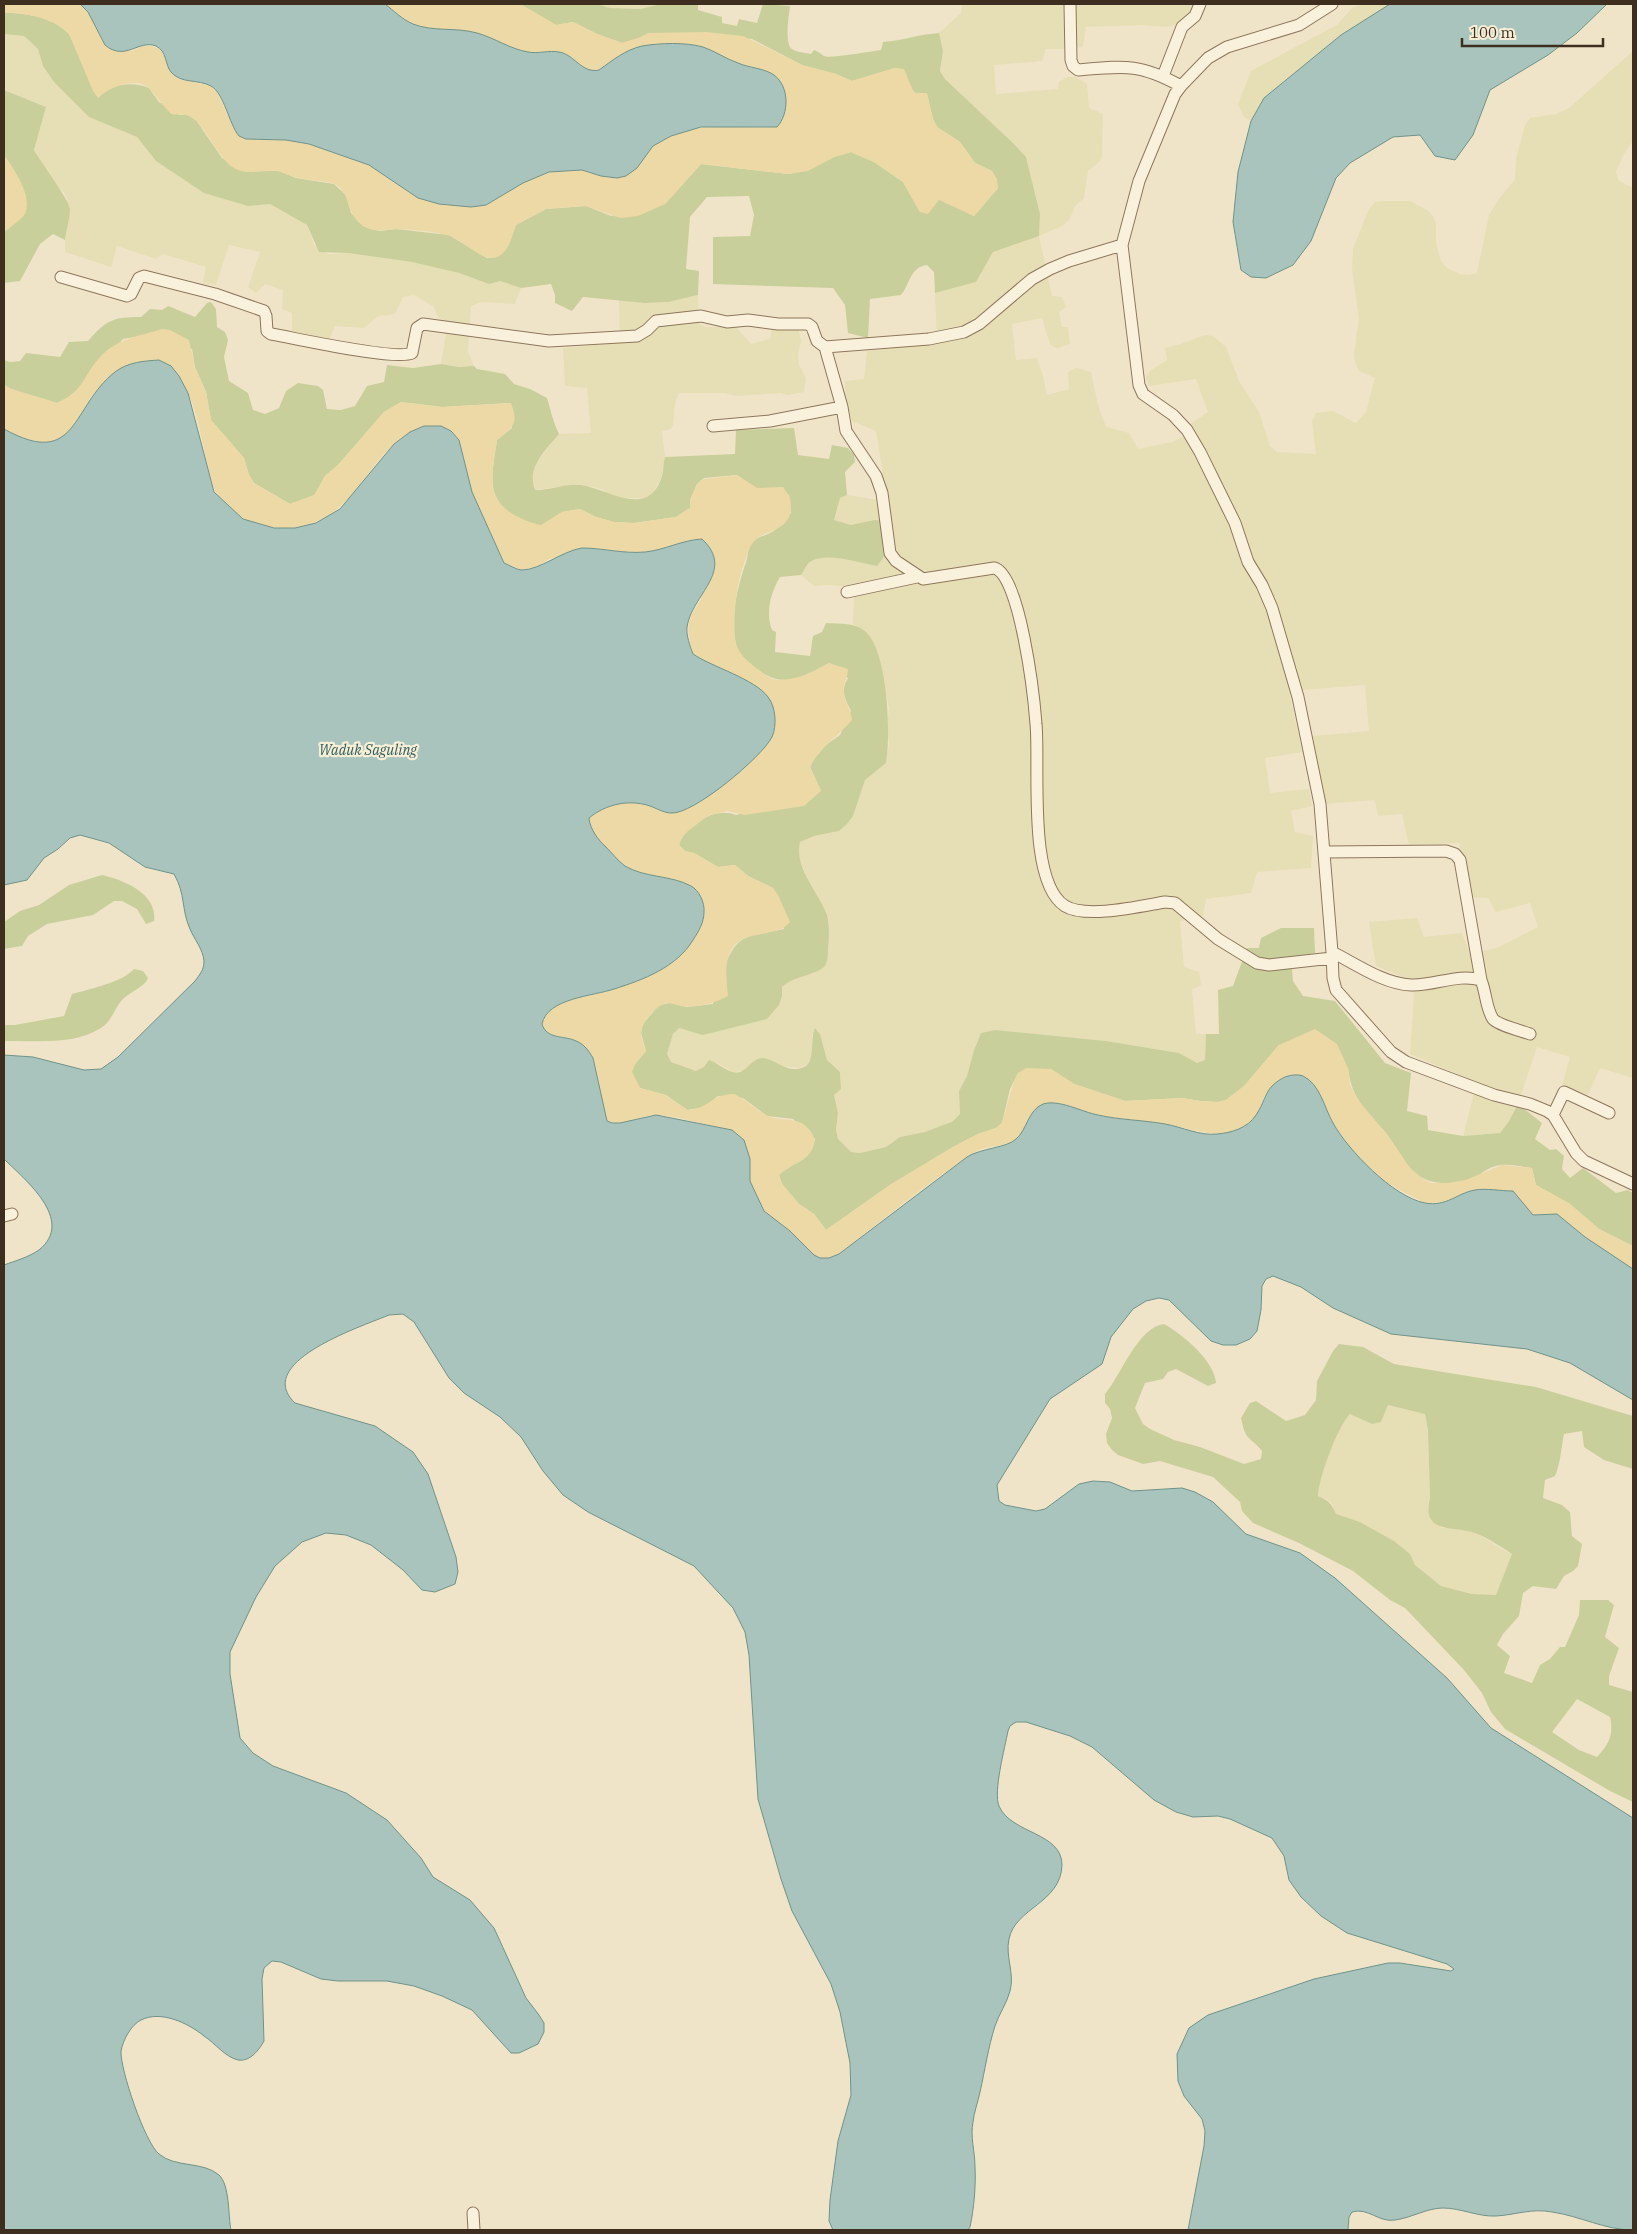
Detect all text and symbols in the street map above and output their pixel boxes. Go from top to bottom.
scale bar [1462,15,1603,47]
text: 100 m [1470,23,1515,42]
water label: Waduk Saguling [319,741,417,759]

